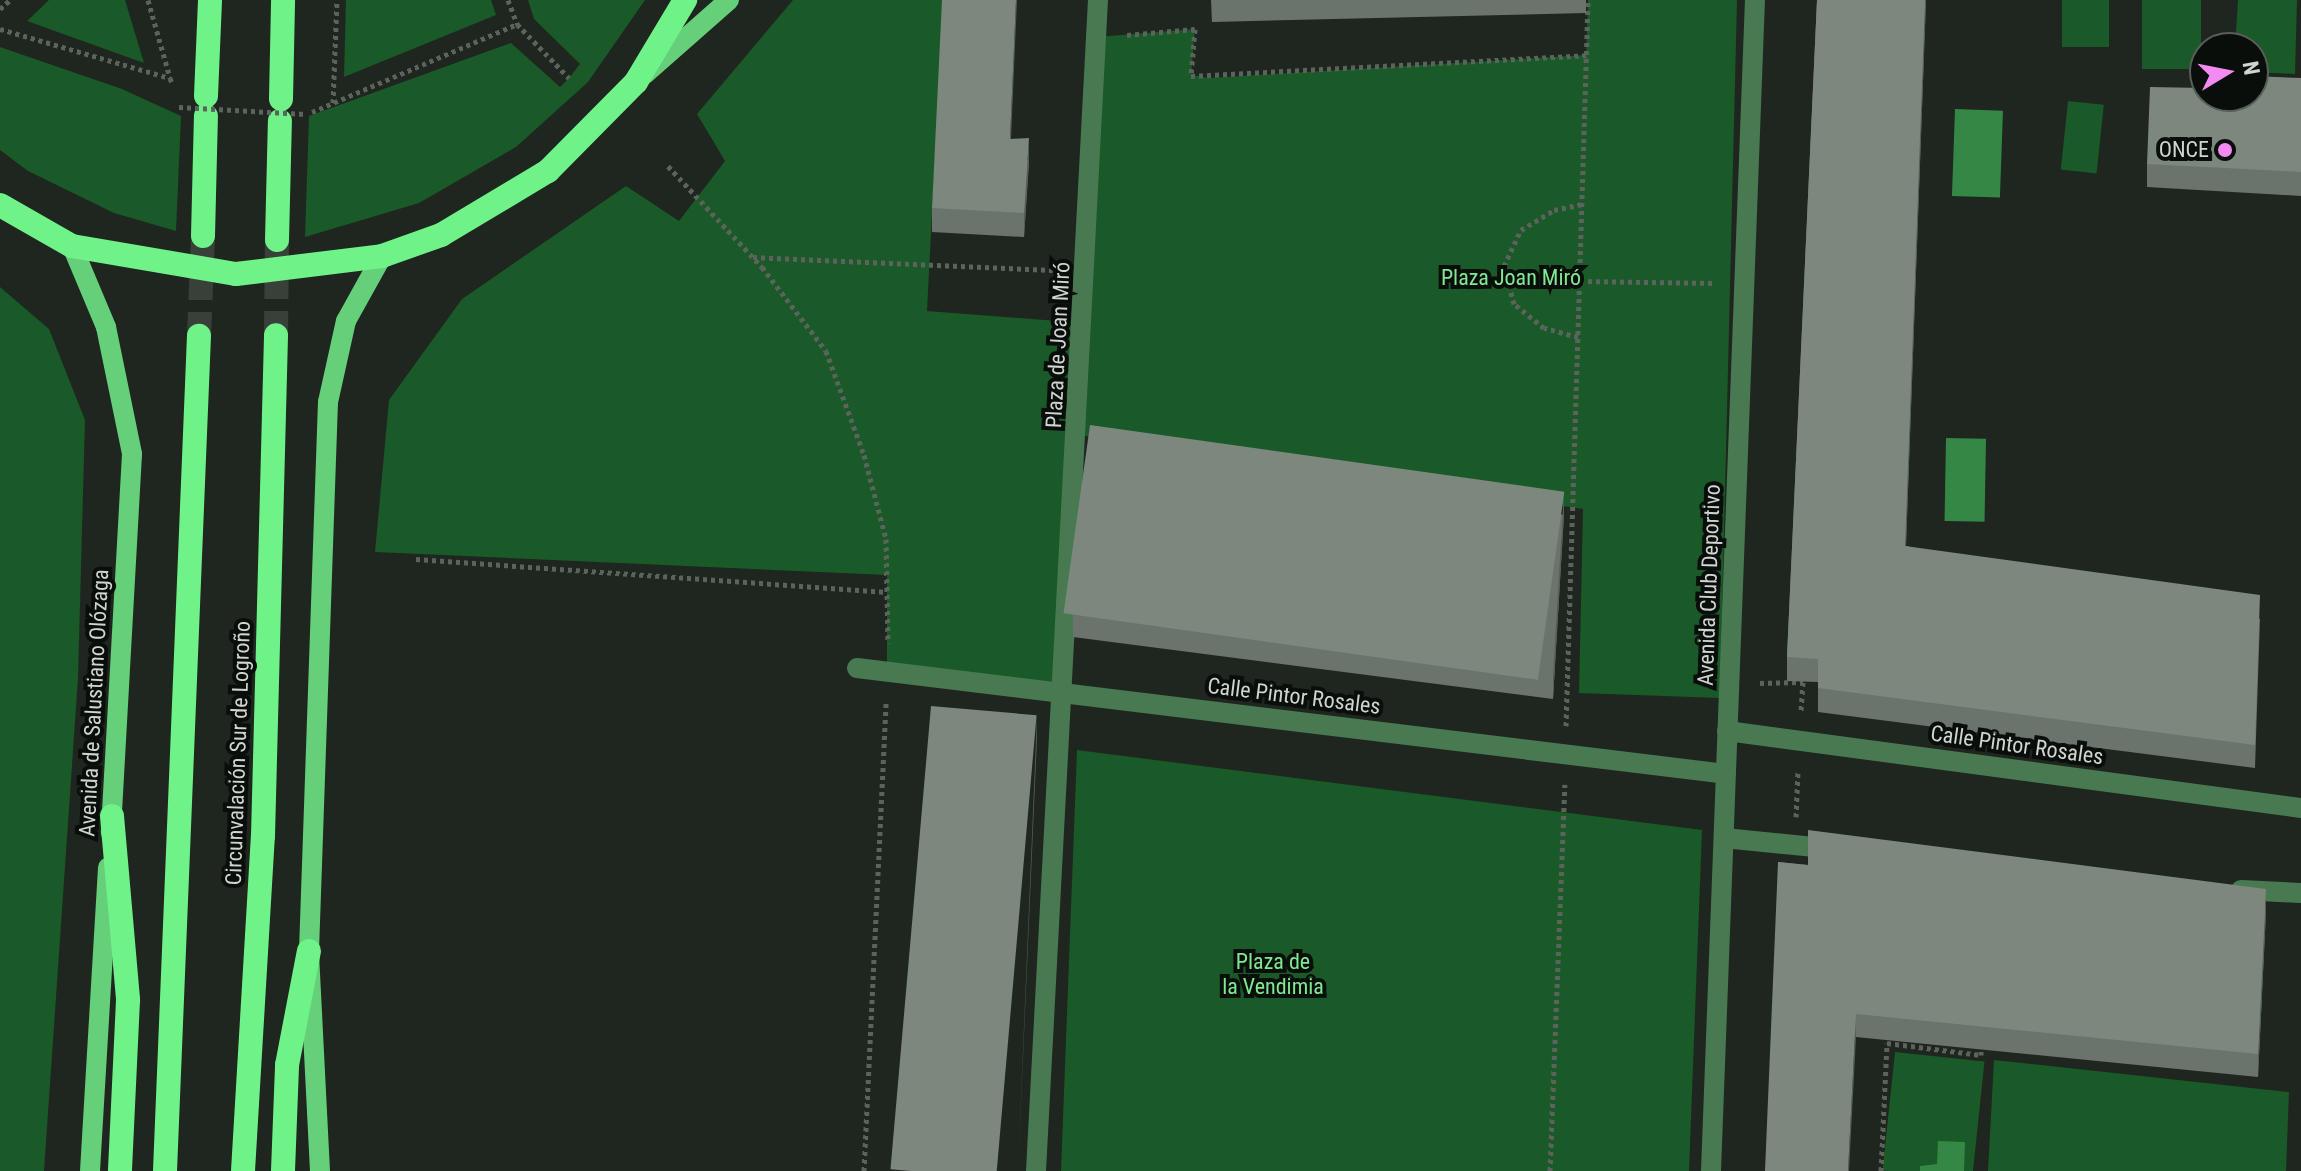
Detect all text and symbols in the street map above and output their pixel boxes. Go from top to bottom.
north arrow [2189,32,2269,112]
text: N [2238,59,2265,77]
place label: ONCE [2159,137,2209,163]
marker: ONCE [2216,141,2234,159]
street label: Plaza de Joan Miró [1040,261,1076,429]
park label: Plaza Joan Miró [1441,265,1581,291]
street label: Avenida Club Deportivo [1692,484,1726,686]
street label: Avenida de Salustiano Olózaga [74,569,114,837]
street label: Circunvalación Sur de Logroño [220,620,256,886]
street label: Calle Pintor Rosales [1206,672,1382,720]
street label: Calle Pintor Rosales [1929,720,2105,770]
park label: Plaza de la Vendimia [1222,948,1324,1000]

